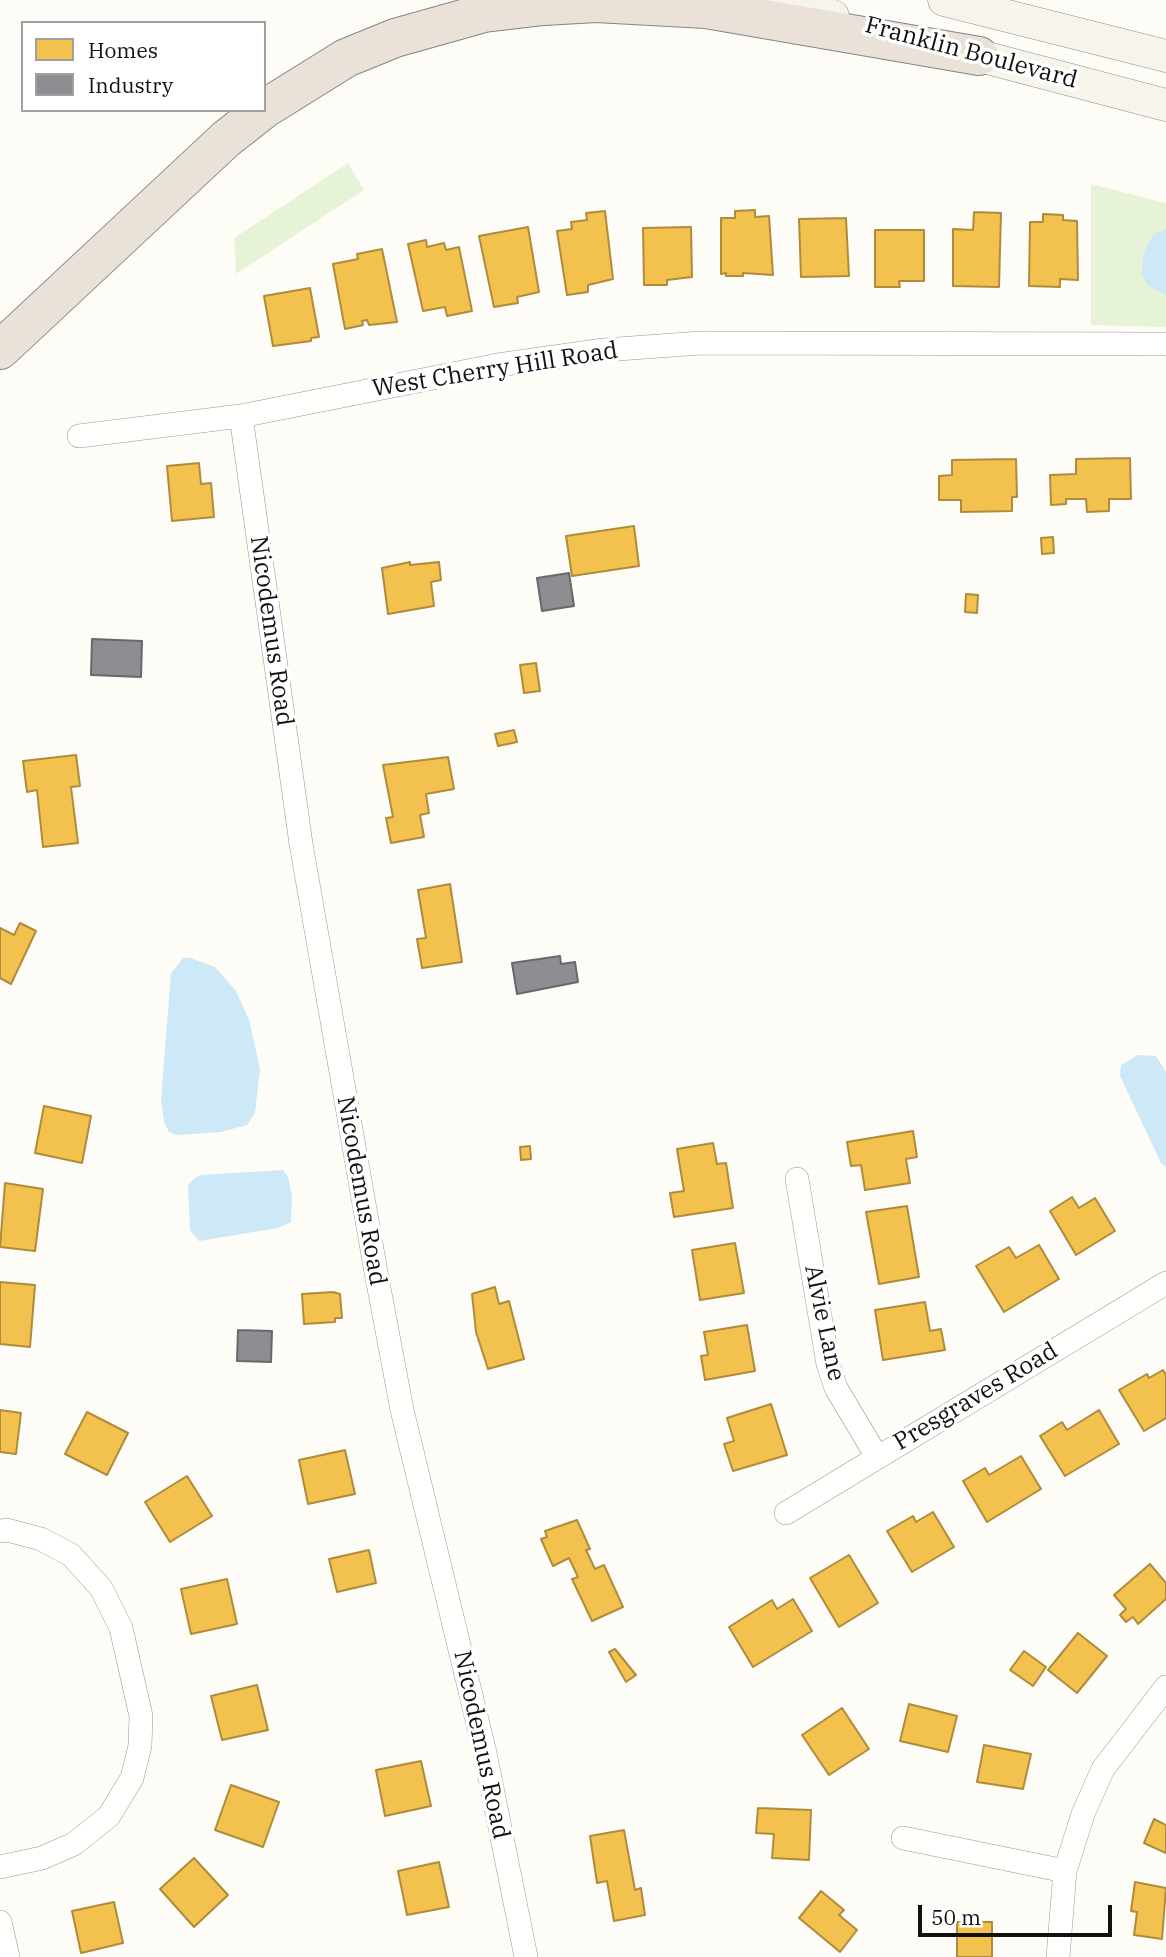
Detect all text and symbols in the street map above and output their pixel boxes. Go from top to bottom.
street label: Franklin Boulevard [862,11,1080,95]
legend [21,21,266,112]
text: Homes [88,36,158,64]
text: Industry [88,71,173,99]
street label: West Cherry Hill Road [370,336,620,404]
street label: Nicodemus Road [243,534,299,728]
street label: Nicodemus Road [330,1094,392,1288]
street label: Alvie Lane [798,1262,850,1384]
street label: Presgraves Road [889,1337,1063,1457]
street label: Nicodemus Road [447,1648,515,1842]
scale bar [921,1890,1115,1934]
text: 50 m [931,1903,981,1931]

